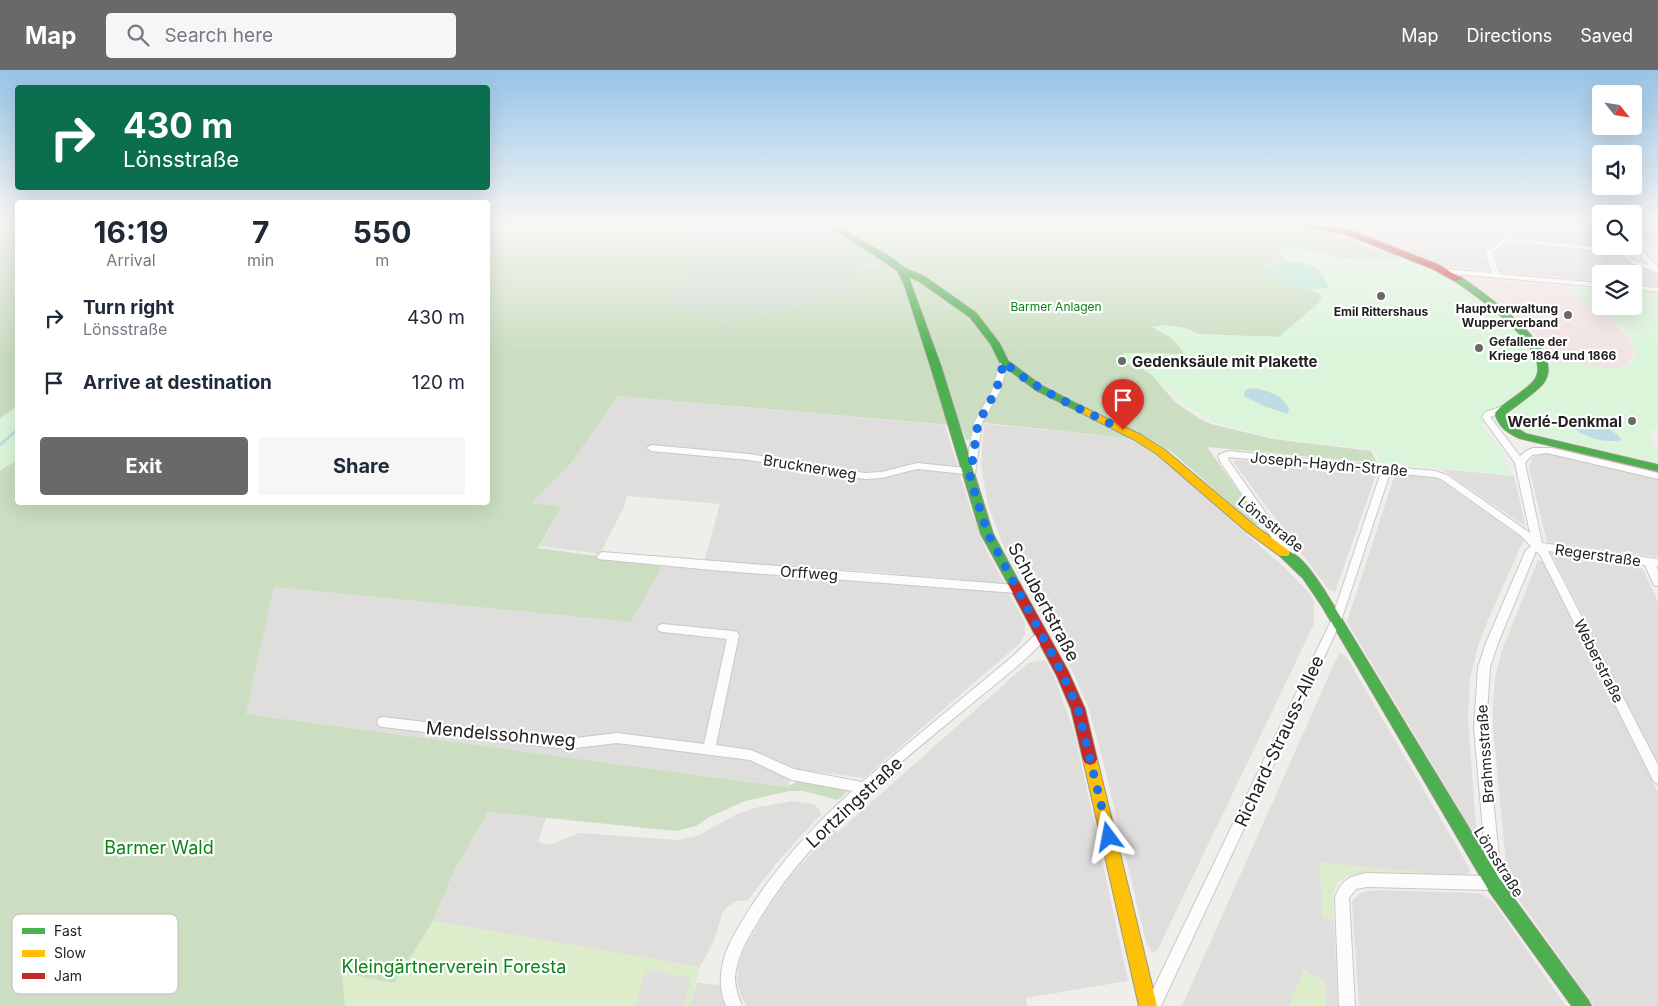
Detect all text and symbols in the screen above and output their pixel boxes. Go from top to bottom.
search box [106,13,456,58]
text: Map [25,21,76,50]
icon: search [124,21,152,49]
text: Search here [164,24,273,47]
text: Map [1401,25,1439,46]
text: Directions [1467,25,1552,46]
text: Saved [1580,25,1633,46]
north arrow [1592,85,1642,135]
map controls [1592,85,1642,315]
text: 430 m [123,104,233,146]
icon: right [40,105,105,170]
button: sound [1592,145,1642,195]
text: Lönsstraße [123,146,239,172]
button: search [1592,205,1642,255]
text: 16:19 [94,214,168,250]
text: 7 [252,214,269,250]
text: 550 [353,214,411,250]
text: Arrival [106,250,156,270]
text: min [247,250,274,270]
text: m [375,250,389,270]
button: layers [1592,265,1642,315]
marker: Emil Rittershaus [1375,290,1387,302]
text: Turn right [83,296,174,319]
park label: Barmer Anlagen [1010,299,1102,314]
place label: Hauptverwaltung Wupperverband [1456,301,1558,330]
icon: right [40,304,68,332]
place label: Emil Rittershaus [1334,304,1428,319]
text: 430 m [407,306,465,329]
marker: Hauptverwaltung Wupperverband [1562,309,1574,321]
text: Lönsstraße [83,319,167,339]
place label: Gefallene der Kriege 1864 und 1866 [1489,334,1616,363]
marker: Gefallene der Kriege 1864 und 1866 [1473,342,1485,354]
place label: Gedenksäule mit Plakette [1132,352,1318,371]
marker: Gedenksäule mit Plakette [1116,355,1128,367]
icon: arrive [40,369,68,397]
text: Arrive at destination [83,371,272,394]
text: 120 m [412,371,465,394]
pin [1102,379,1144,430]
icon: arrive [1109,386,1137,414]
place label: Werlé-Denkmal [1508,412,1622,431]
marker: Werlé-Denkmal [1626,415,1638,427]
button: Exit [40,437,248,495]
button: Share [258,437,465,495]
street label: Joseph-Haydn-Straße [1249,448,1409,480]
street label: Brucknerweg [762,450,858,484]
street label: Lönsstraße [1234,492,1308,556]
street label: Schubertstraße [1004,539,1084,665]
street label: Regerstraße [1554,540,1642,570]
street label: Orffweg [779,561,839,585]
street label: Weberstraße [1570,616,1628,706]
street label: Richard-Strauss-Allee [1230,652,1328,830]
street label: Brahmsstraße [1472,704,1498,804]
street label: Mendelssohnweg [425,717,577,751]
street label: Lortzingstraße [802,752,906,852]
position arrow [1082,810,1134,862]
street label: Lönsstraße [1470,823,1528,901]
park label: Barmer Wald [104,837,214,858]
legend [12,914,178,994]
text: Fast [54,922,82,939]
text: Slow [54,944,86,961]
park label: Kleingärtnerverein Foresta [342,956,566,977]
text: Jam [54,967,82,984]

